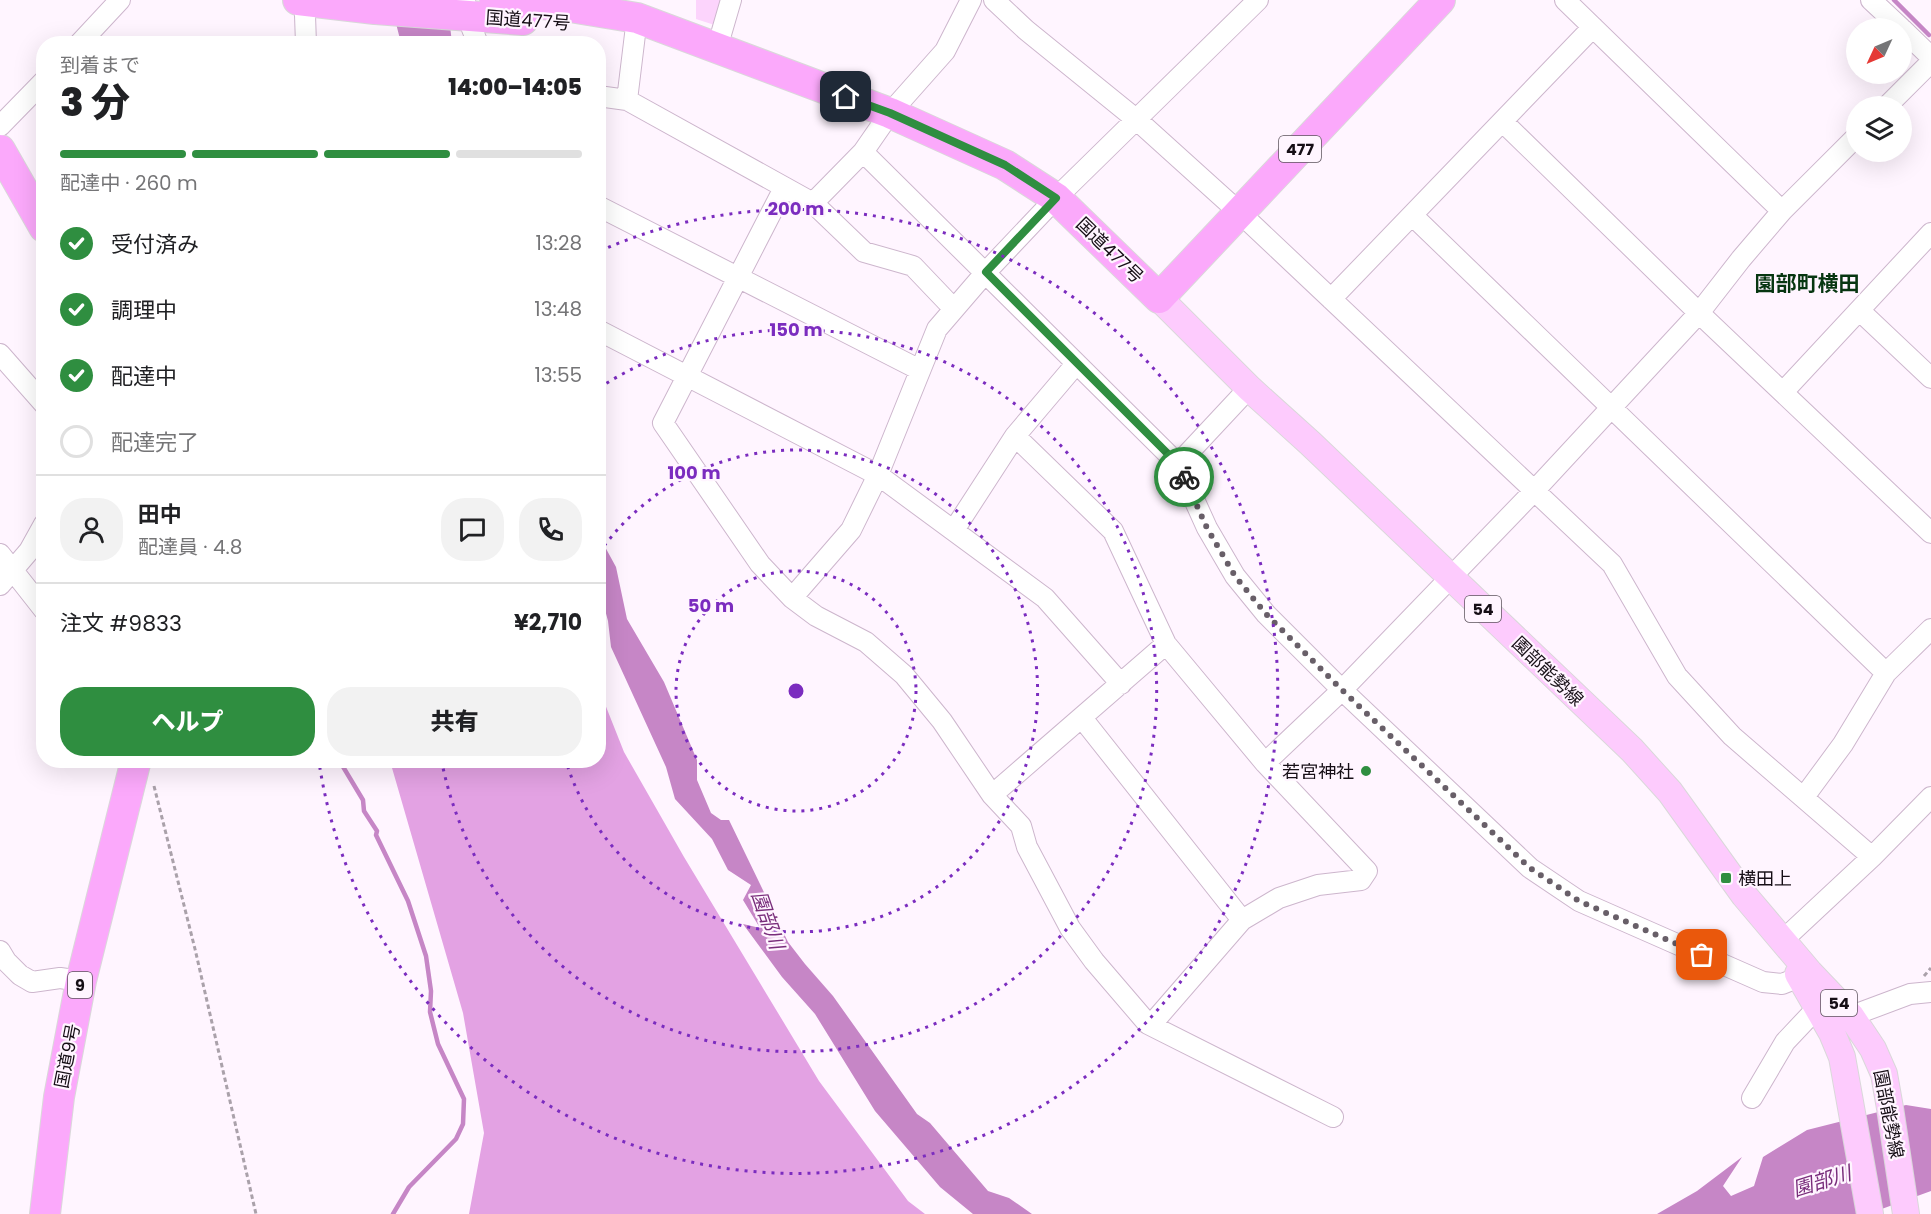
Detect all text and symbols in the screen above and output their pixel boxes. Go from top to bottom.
street label: 国道477号 [485,5,571,35]
north arrow [1846,18,1912,84]
map controls [1846,18,1912,162]
text: 到着まで [60,51,140,79]
pin [820,71,871,122]
text: 14:00–14:05 [448,72,582,103]
text: 3 分 [60,75,130,130]
icon: home [829,80,862,113]
button: layers [1846,96,1912,162]
road number: 477 [1279,136,1321,162]
text: 配達中 · 260 m [60,169,198,197]
text: 200 m [768,196,824,221]
street label: 国道477号 [1071,211,1149,289]
icon: check [60,227,93,260]
text: 受付済み [111,229,199,260]
text: 13:28 [535,229,582,257]
district label: 園部町横田 [1755,269,1860,298]
icon: check [60,293,93,326]
text: 調理中 [111,295,177,326]
text: 13:48 [534,295,582,323]
text: 150 m [769,317,823,342]
icon: check [60,359,93,392]
text: 配達中 [111,361,177,392]
text: 13:55 [534,361,582,389]
text: 配達完了 [111,427,199,458]
courier [1154,447,1214,507]
text: 100 m [667,460,721,485]
icon: bike [1168,461,1201,494]
button: person [60,498,123,561]
button: chat [441,498,504,561]
button: phone [519,498,582,561]
text: 田中 [138,499,182,530]
text: 配達員 · 4.8 [138,533,242,561]
text: 50 m [688,593,734,618]
road number: 54 [1465,596,1501,622]
text: ¥2,710 [514,607,582,638]
text: 注文 #9833 [60,608,182,639]
street label: 園部能勢線 [1507,631,1589,711]
centre of rings [786,681,806,701]
button: ヘルプ [60,687,315,756]
button: 共有 [327,687,582,756]
place label: 若宮神社 [1282,759,1354,784]
marker: 若宮神社 [1359,764,1373,778]
place label: 横田上 [1738,866,1792,891]
marker: 横田上 [1719,871,1733,885]
water label: 園部川 [745,887,792,955]
pin [1676,929,1727,980]
icon: bag [1685,938,1718,971]
road number: 9 [68,972,92,998]
road number: 54 [1821,990,1857,1016]
street label: 国道9号 [48,1022,86,1090]
street label: 園部能勢線 [1868,1067,1910,1161]
water label: 園部川 [1789,1158,1857,1203]

